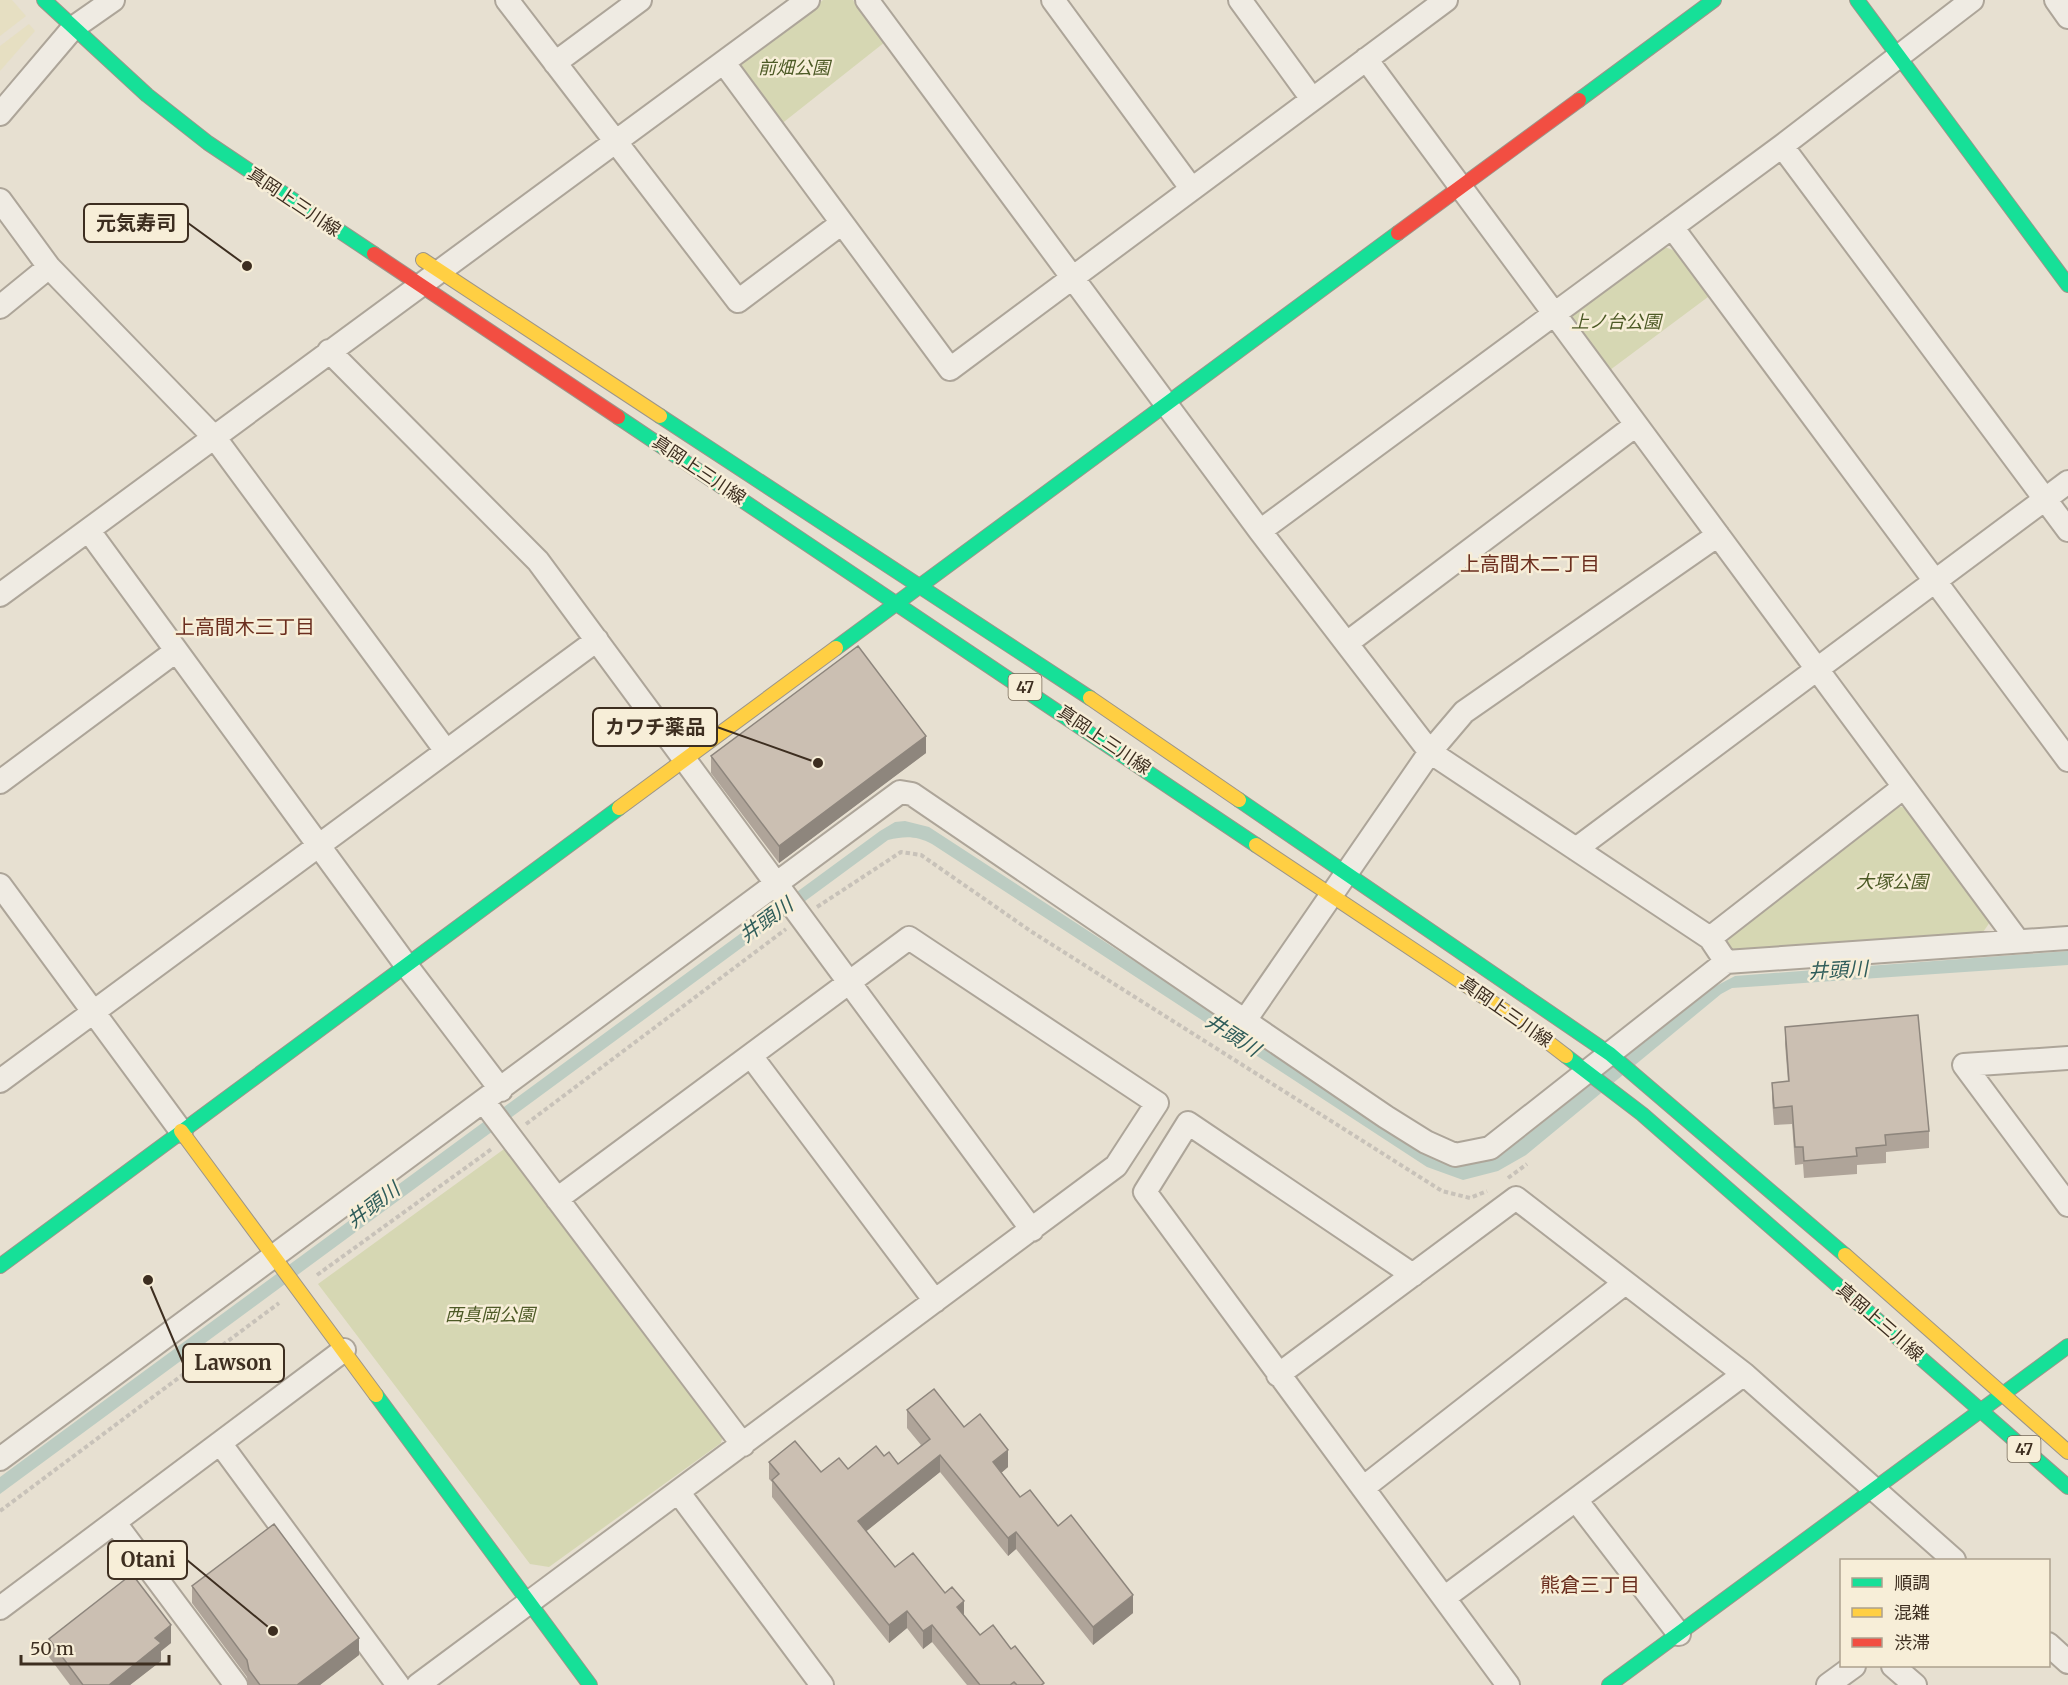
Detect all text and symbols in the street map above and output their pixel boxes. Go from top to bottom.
park label: 前畑公園 [758,56,833,79]
street label: 真岡上三川線 [243,162,345,241]
callout: 元気寿司 [84,204,188,242]
text: 元気寿司 [96,210,176,235]
park label: 上ノ台公園 [1571,310,1664,333]
street label: 真岡上三川線 [648,430,750,509]
district label: 上高間木二丁目 [1460,551,1600,576]
district label: 上高間木三丁目 [175,614,315,639]
road number: 47 [1008,674,1042,700]
street label: 真岡上三川線 [1053,700,1155,779]
callout: カワチ薬品 [593,708,717,746]
text: カワチ薬品 [605,714,705,739]
park label: 大塚公園 [1856,870,1931,893]
water label: 井頭川 [734,891,799,947]
water label: 井頭川 [1807,955,1871,984]
street label: 真岡上三川線 [1455,971,1557,1052]
water label: 井頭川 [1201,1008,1267,1062]
water label: 井頭川 [341,1175,406,1233]
street label: 真岡上三川線 [1832,1278,1929,1366]
park label: 西真岡公園 [445,1303,538,1326]
callout: Lawson [183,1344,284,1382]
text: Lawson [194,1350,272,1375]
road number: 47 [2008,1436,2040,1462]
callout: Otani [108,1541,187,1579]
text: Otani [121,1547,175,1572]
legend [1840,1559,2050,1667]
text: 順調 [1894,1571,1930,1594]
district label: 熊倉三丁目 [1540,1572,1640,1597]
text: 混雑 [1894,1601,1930,1624]
scale bar [21,1628,170,1666]
text: 渋滞 [1894,1631,1930,1654]
text: 50 m [30,1637,74,1660]

